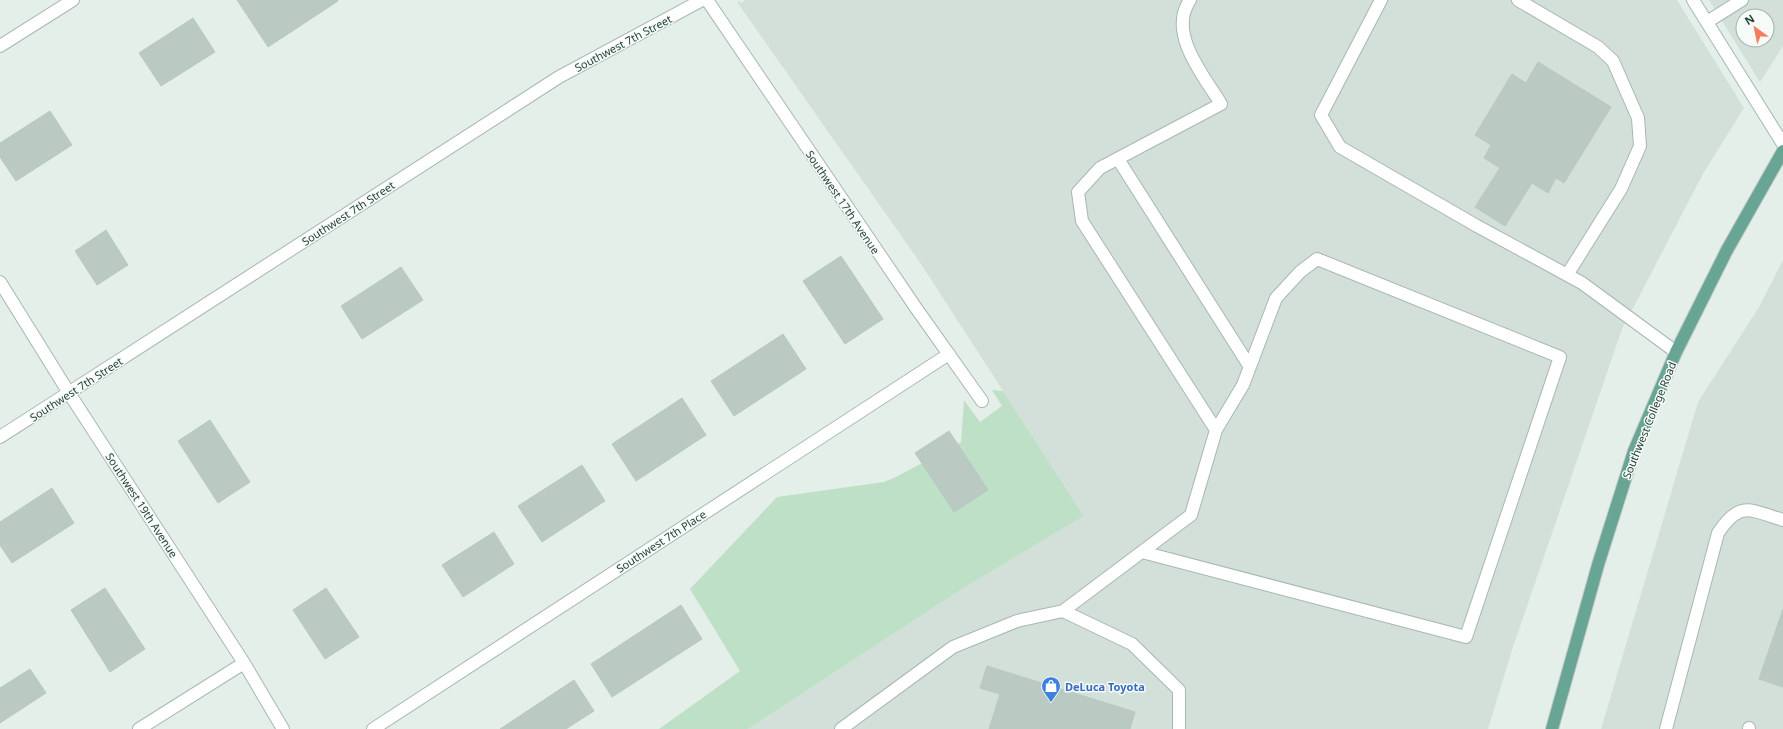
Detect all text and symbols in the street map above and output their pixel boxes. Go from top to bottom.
north arrow [1735,8,1775,48]
text: N [1741,10,1757,28]
street label: Southwest 7th Street [572,11,674,75]
street label: Southwest 17th Avenue [803,147,883,257]
street label: Southwest 7th Street [299,177,397,249]
street label: Southwest 7th Street [27,353,125,425]
street label: Southwest College Road [1619,359,1679,481]
street label: Southwest 19th Avenue [102,450,182,560]
street label: Southwest 7th Place [613,506,709,576]
shop icon: DeLuca Toyota [1040,675,1062,703]
place label: DeLuca Toyota [1065,679,1145,694]

